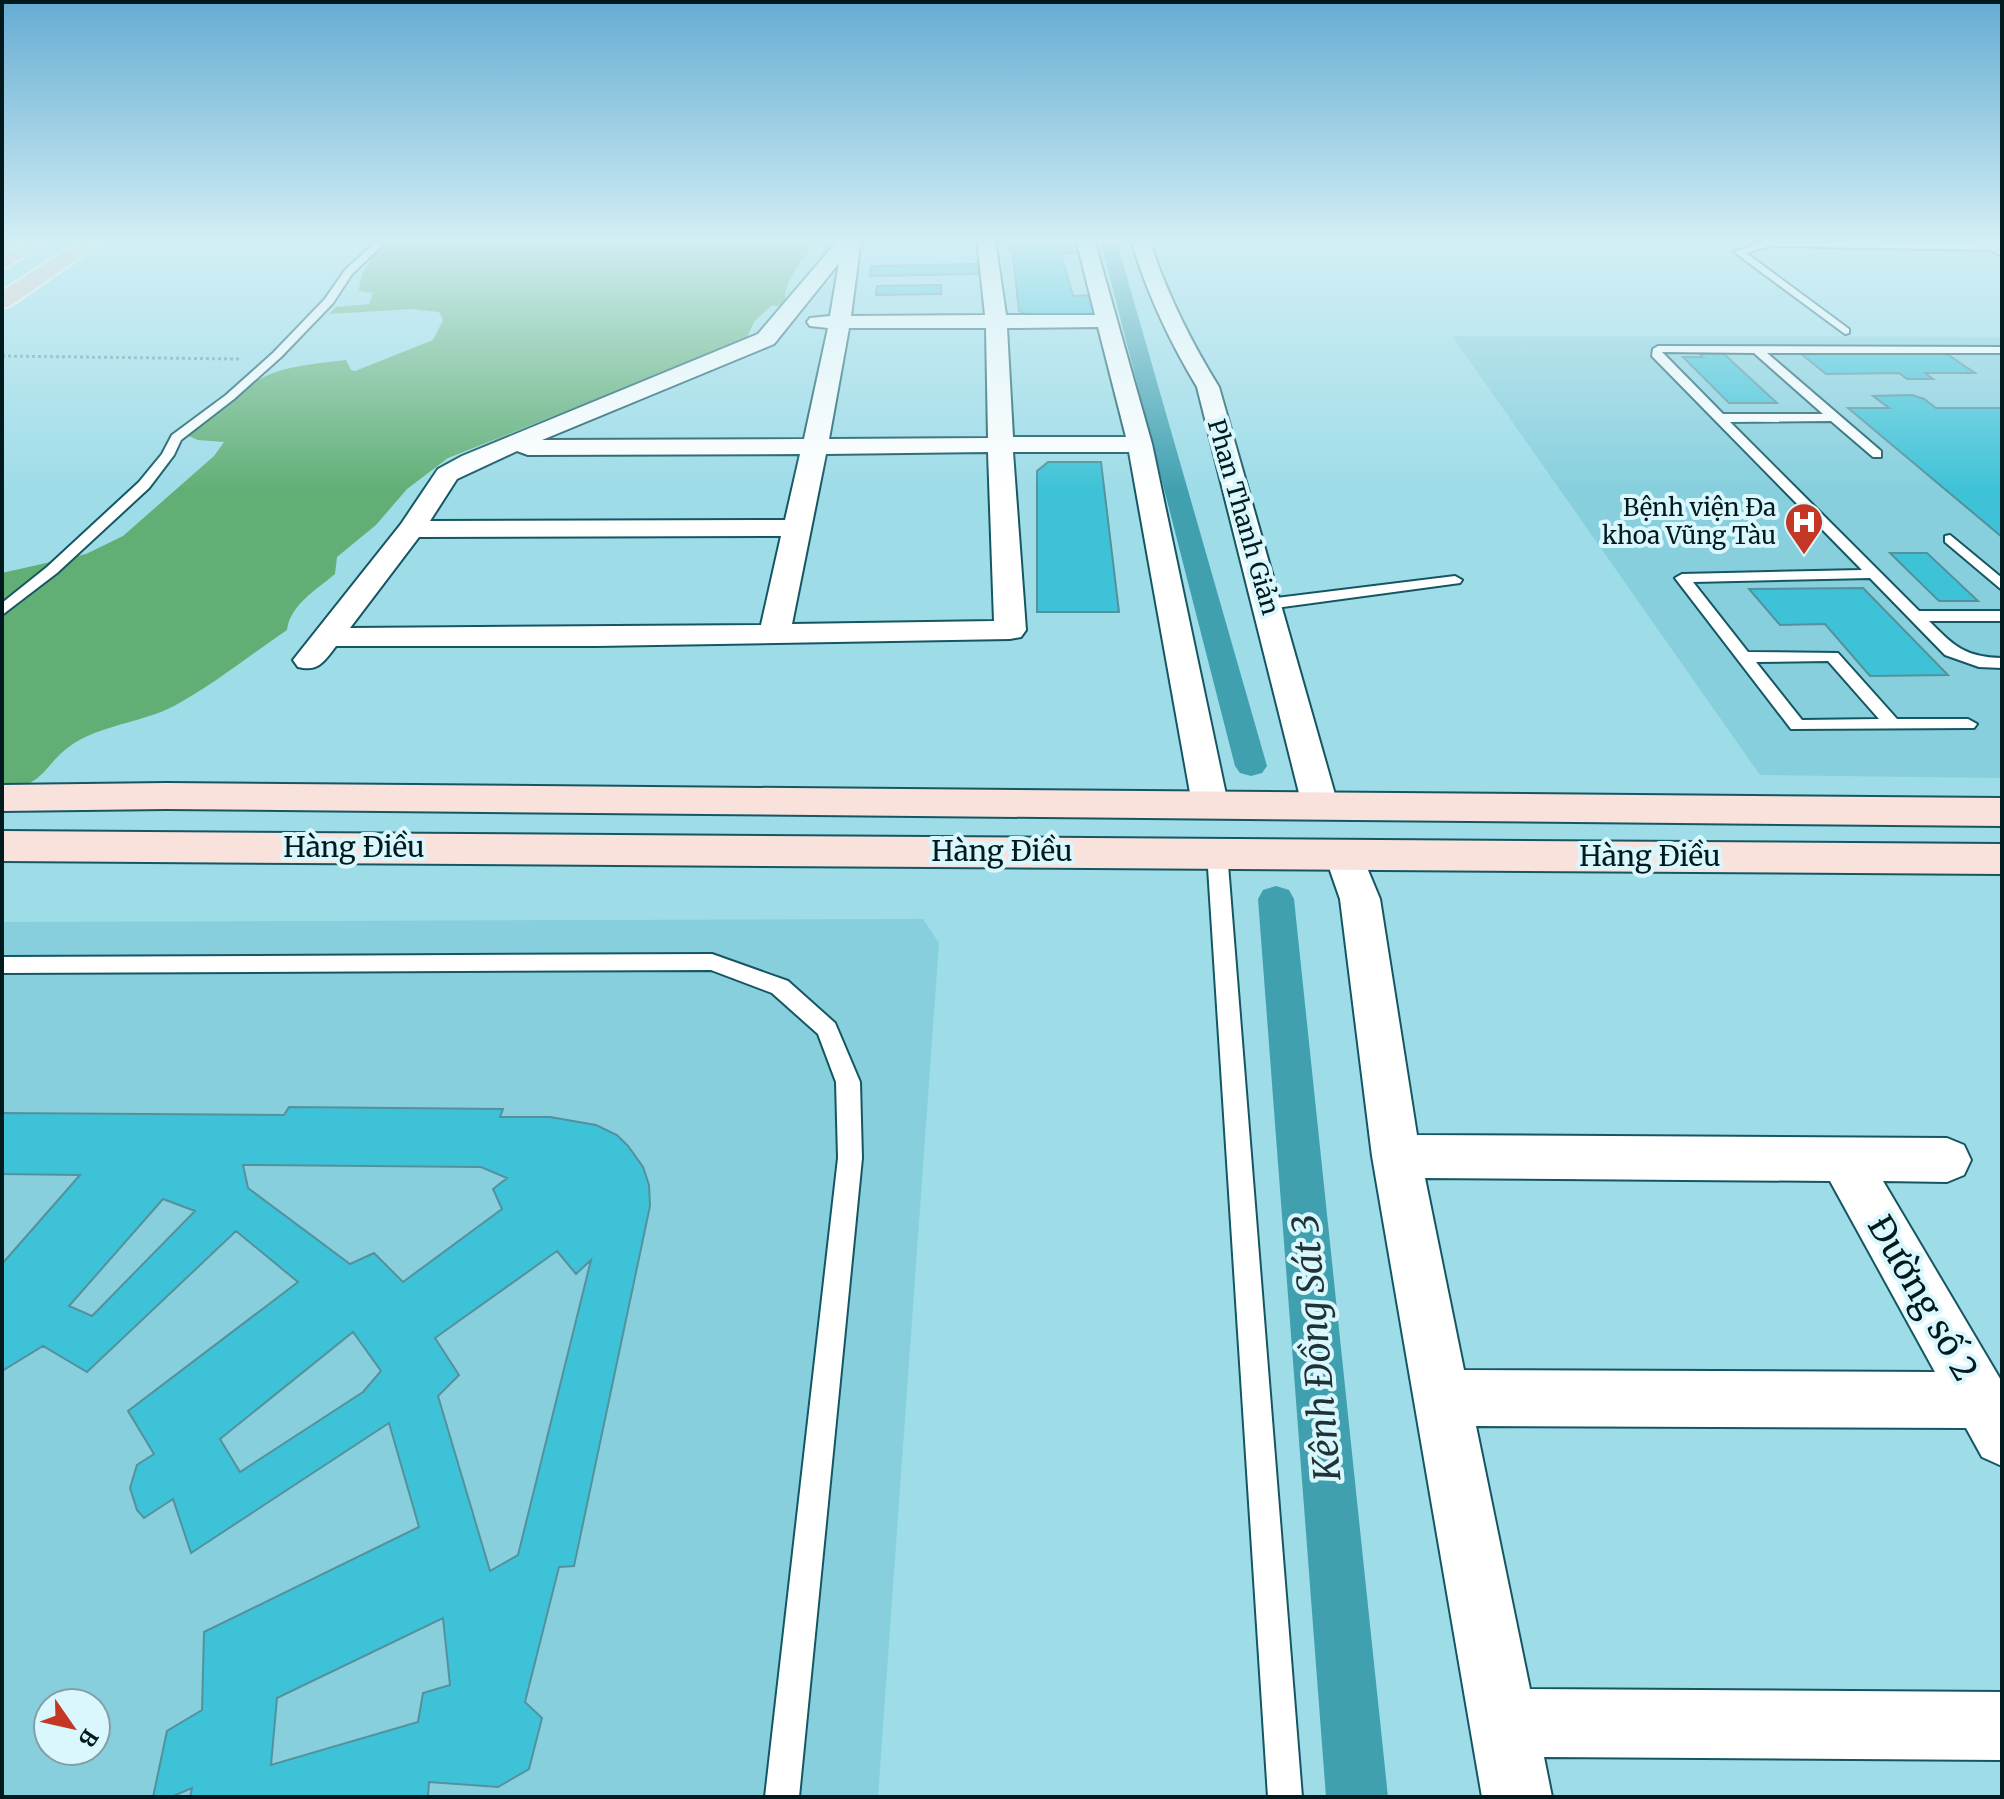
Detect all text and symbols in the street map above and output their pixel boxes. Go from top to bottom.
street label: Phan Thanh Giản [1201,416,1286,618]
place label: Bệnh viện Đa khoa Vũng Tàu [1602,492,1776,551]
hospital icon: Bệnh viện Đa khoa Vũng Tàu [1783,501,1825,556]
street label: Hàng Điều [283,829,425,865]
street label: Hàng Điều [931,833,1073,869]
street label: Hàng Điều [1579,838,1721,874]
street label: Đường số 2 [1858,1208,1987,1388]
water label: Kênh Đồng Sát 3 [1282,1213,1351,1484]
north arrow [32,1687,112,1767]
text: B [73,1724,104,1752]

